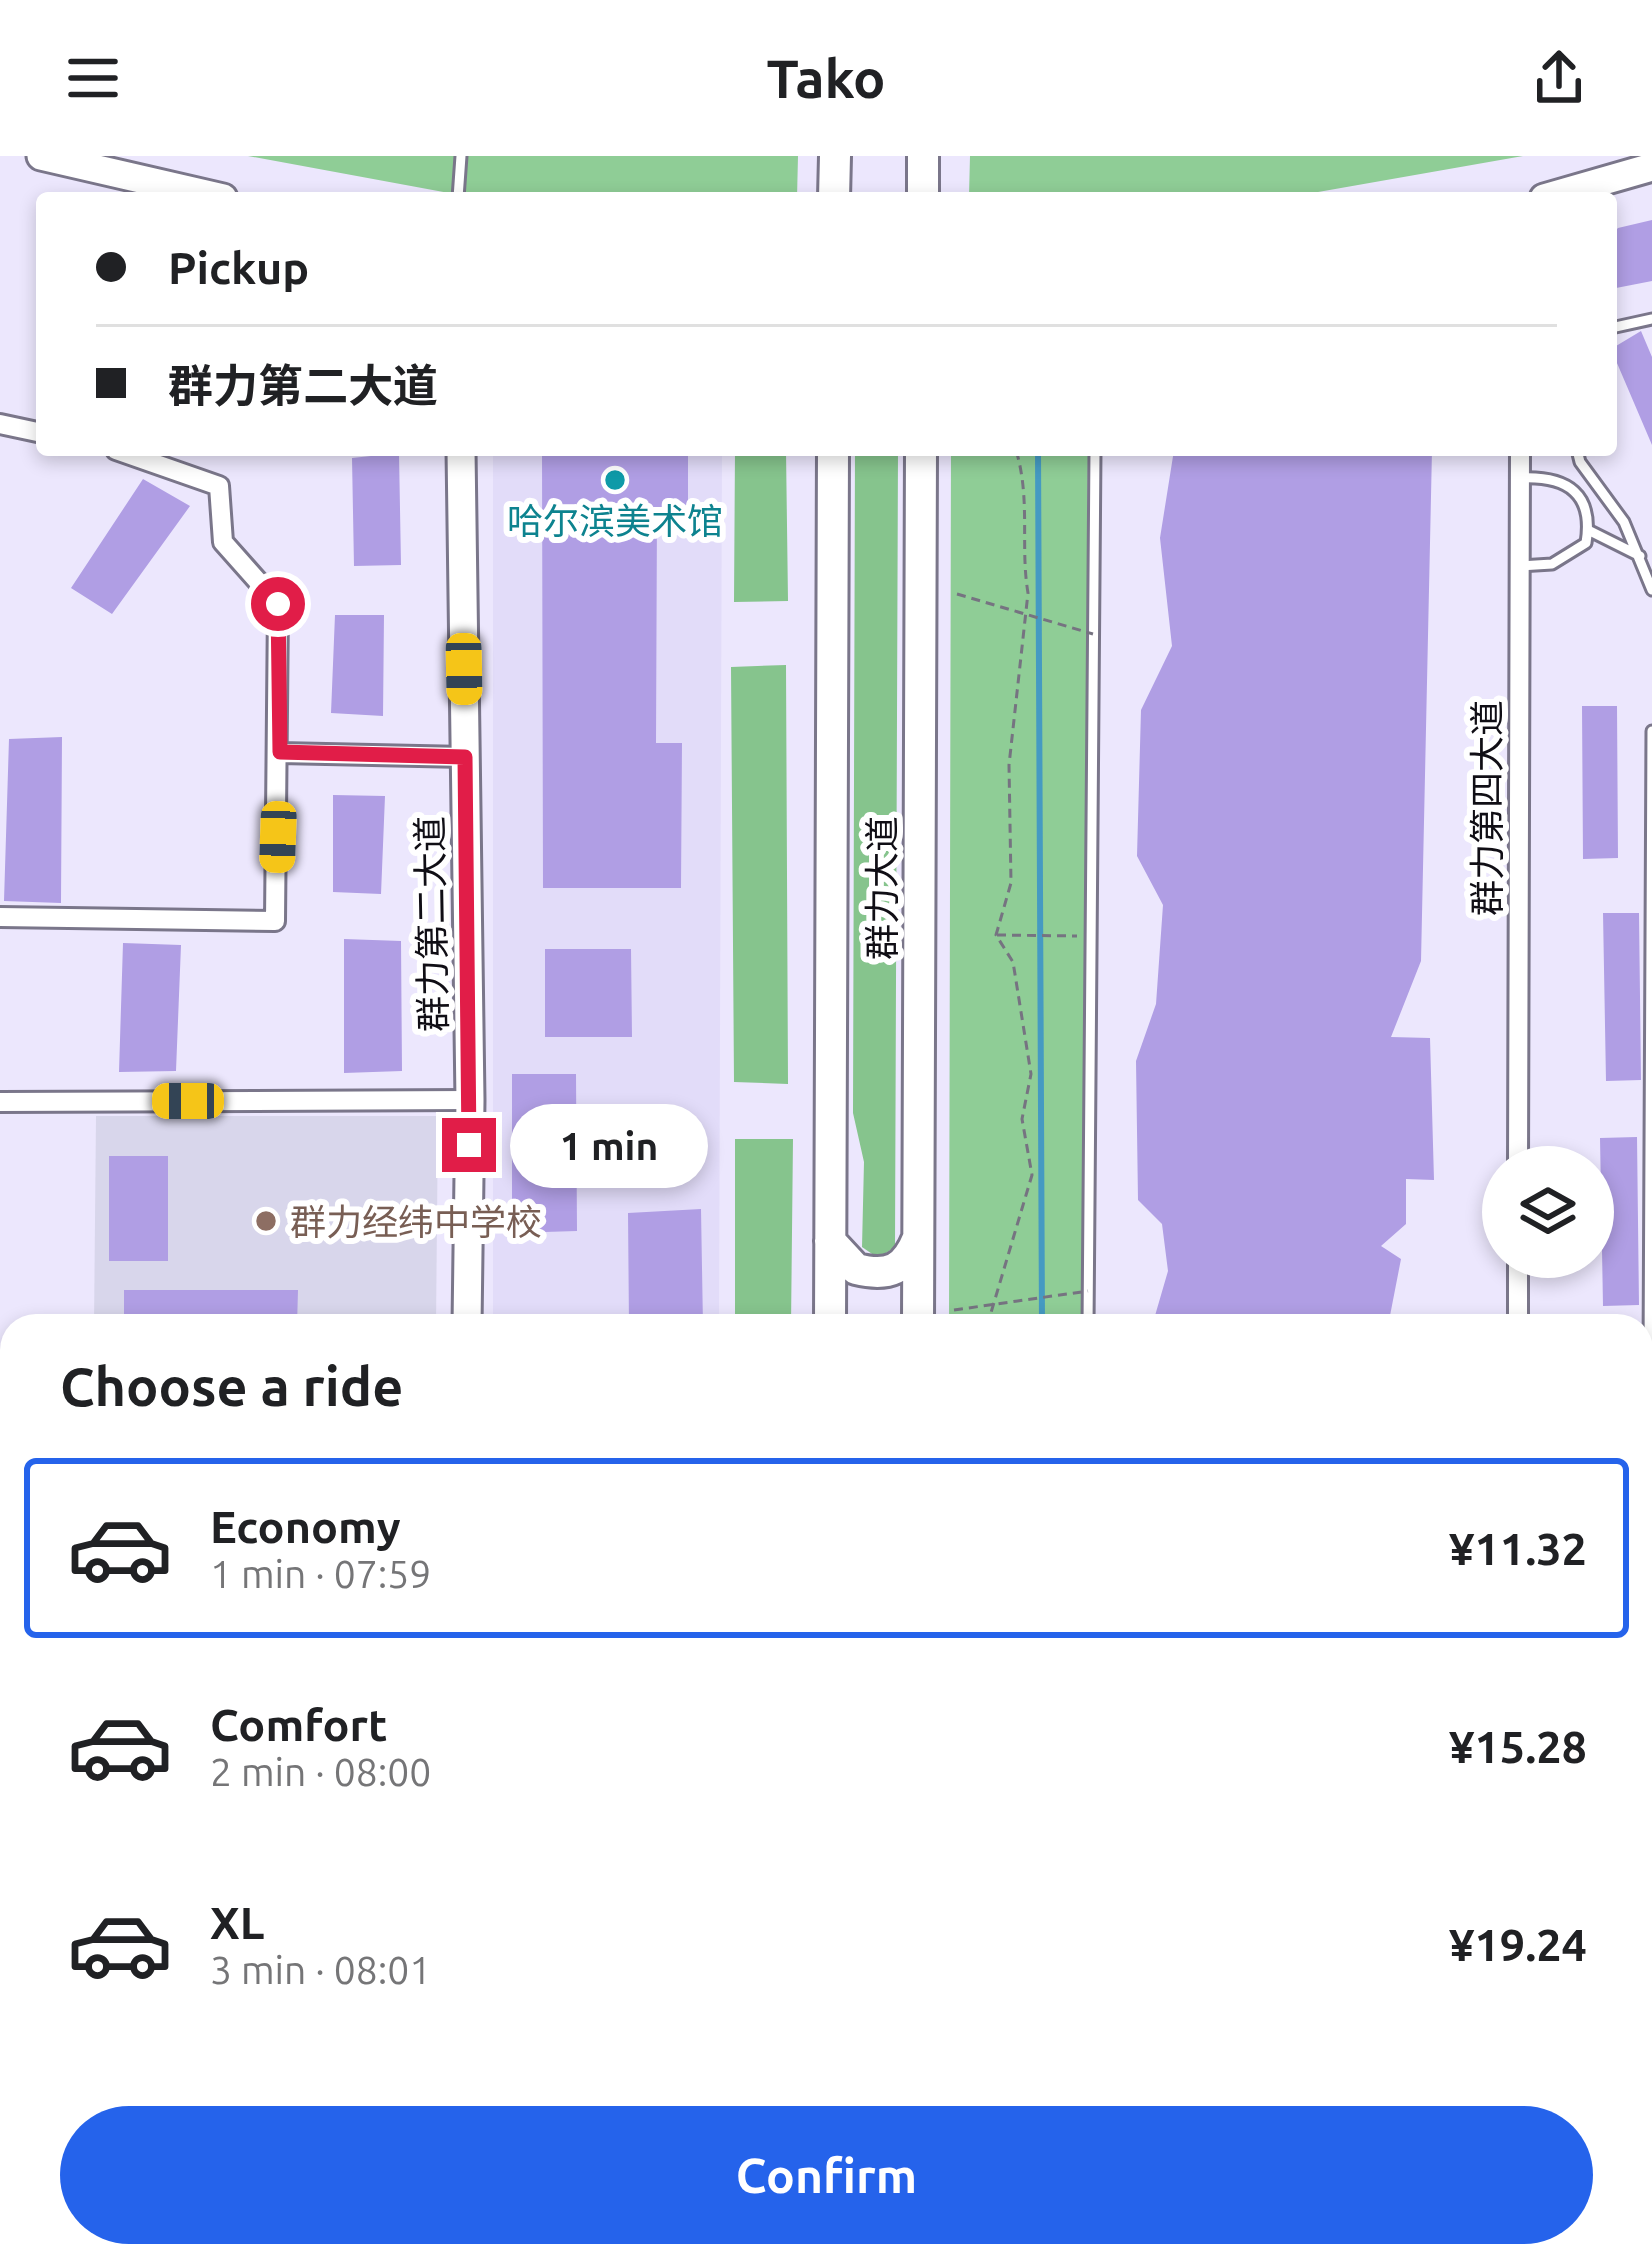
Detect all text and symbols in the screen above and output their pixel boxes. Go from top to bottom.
icon: menu [60,45,126,111]
icon: share [1526,45,1592,111]
text: Tako [766,48,886,108]
text: Pickup [168,242,309,293]
text: 群力第二大道 [168,360,438,411]
marker: 哈尔滨美术馆 [602,467,628,493]
place label: 哈尔滨美术馆 [507,500,723,541]
route start [251,577,305,631]
car [445,633,483,705]
street label: 群力第四大道 [1466,700,1507,916]
car [259,800,297,874]
street label: 群力第二大道 [409,816,453,1032]
street label: 群力大道 [861,816,902,960]
car [152,1083,224,1119]
callout: 1 min [511,1103,709,1187]
route end [442,1118,496,1172]
text: 1 min [560,1124,658,1167]
map controls [1482,1146,1614,1278]
button: layers [1482,1146,1614,1278]
place label: 群力经纬中学校 [290,1201,542,1242]
marker: 群力经纬中学校 [253,1208,279,1234]
text: Choose a ride [60,1356,403,1416]
icon: car [66,1494,174,1602]
text: Economy [210,1501,401,1552]
text: ¥11.32 [1449,1523,1587,1574]
text: 1 min · 07:59 [210,1552,431,1595]
icon: car [66,1692,174,1800]
text: Comfort [210,1699,387,1750]
text: ¥15.28 [1449,1721,1587,1772]
text: 2 min · 08:00 [210,1750,431,1793]
icon: car [66,1890,174,1998]
text: XL [210,1897,264,1948]
text: ¥19.24 [1449,1919,1587,1970]
text: 3 min · 08:01 [210,1948,431,1991]
button: Confirm [60,2106,1593,2244]

